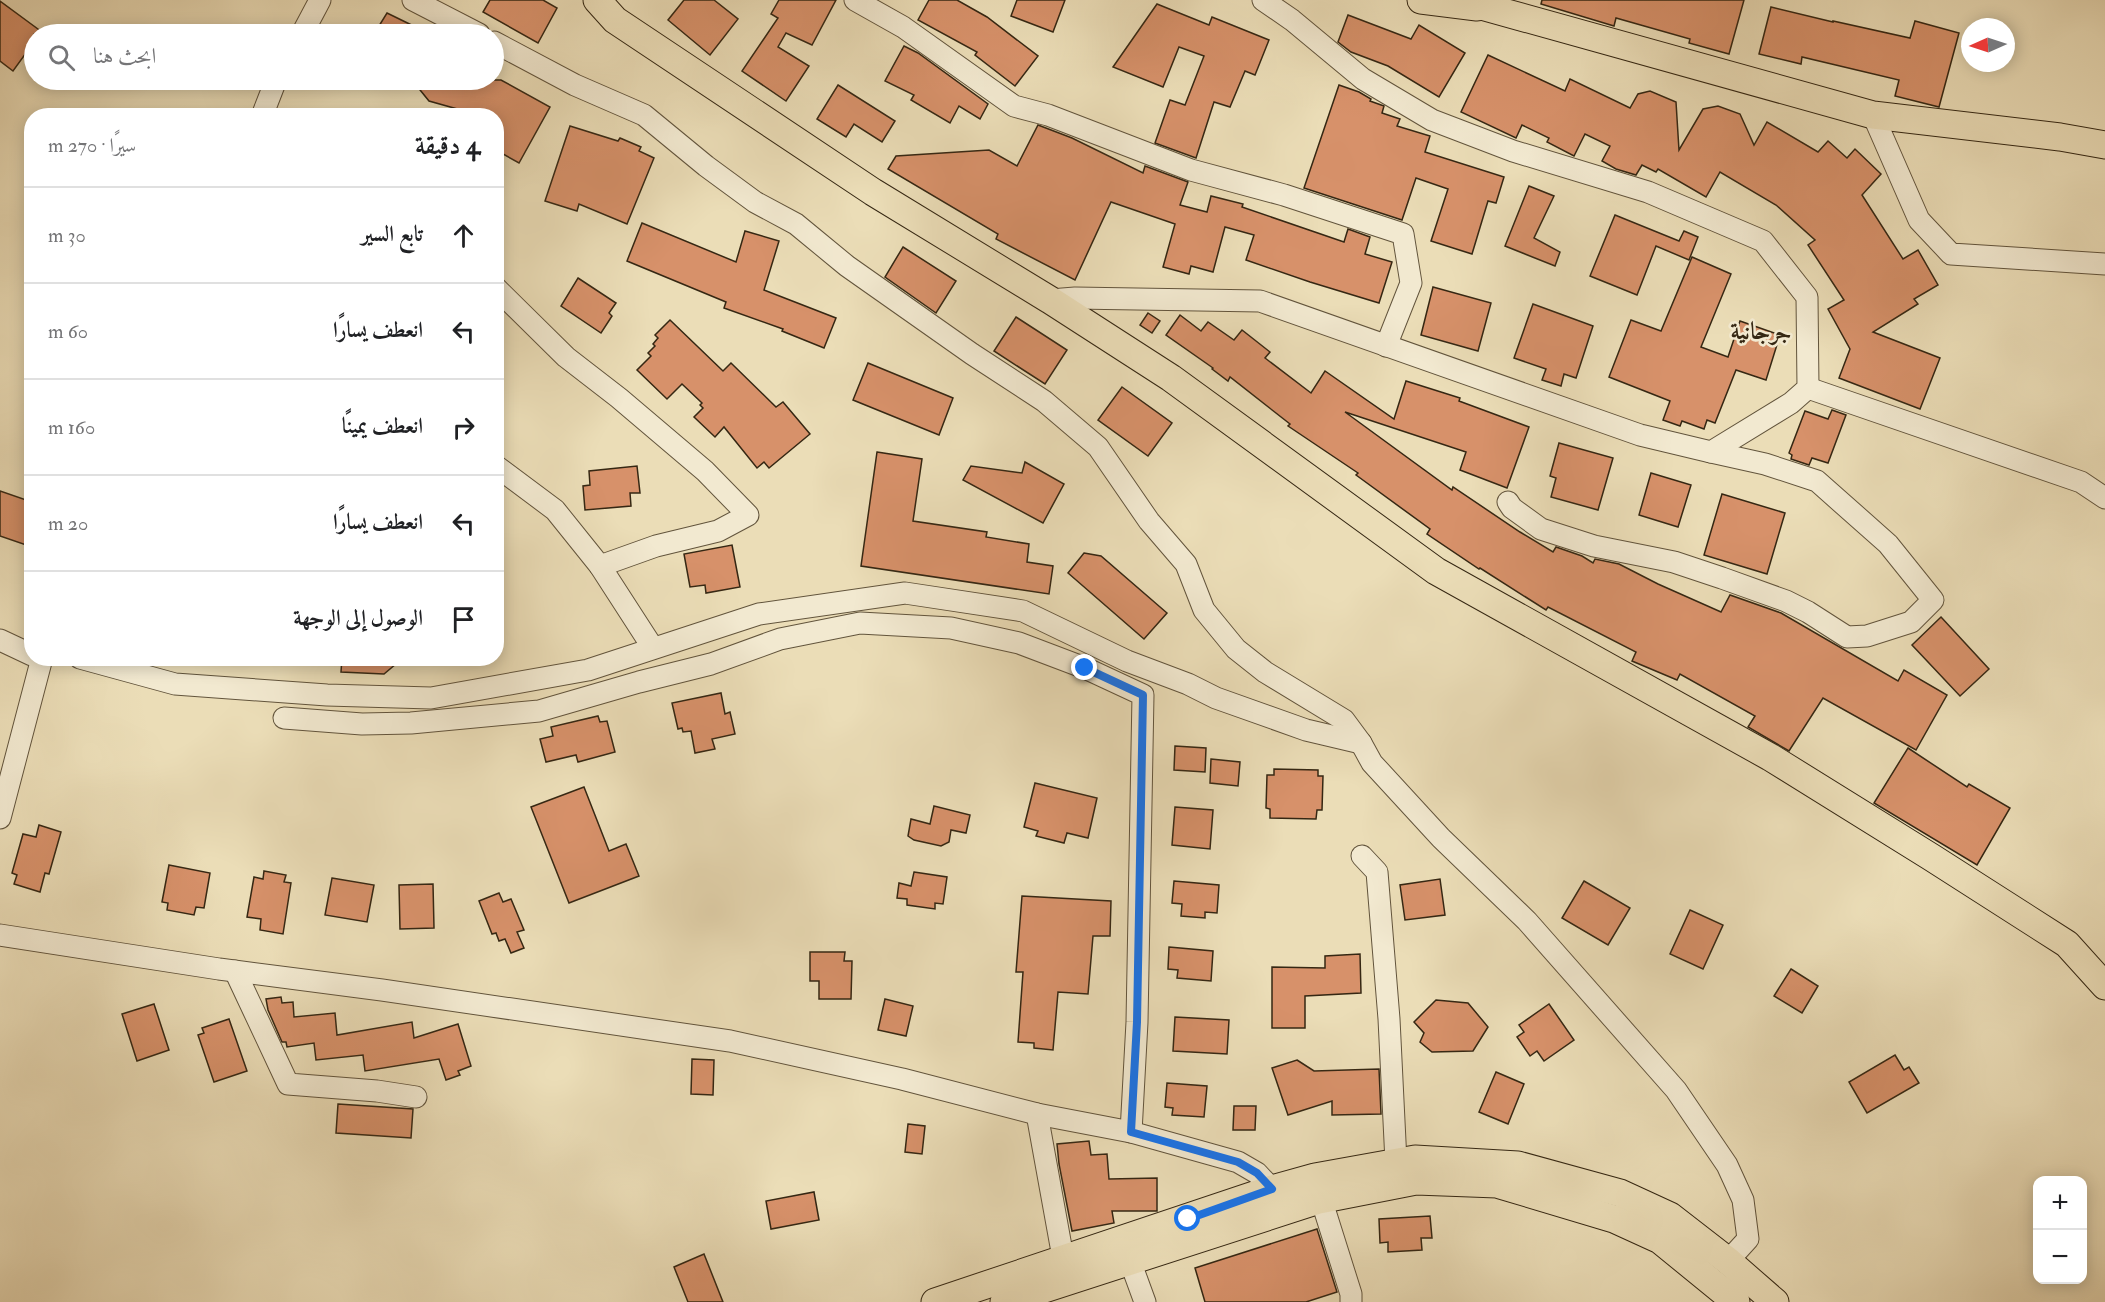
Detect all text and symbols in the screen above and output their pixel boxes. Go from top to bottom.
north arrow [1961,18,2015,72]
search box [24,24,504,90]
icon: search [45,41,78,74]
text: ابحث هنا [93,42,156,70]
text: 4 دقيقة [415,130,480,162]
text: سيرًا · 270 m [48,133,136,158]
icon: ahead [447,219,480,252]
text: تابع السير [361,220,423,248]
text: 30 m [48,223,86,248]
icon: left [447,315,480,348]
text: انعطف يسارًا [333,316,423,344]
district label: جرجانية [1731,316,1791,347]
text: 60 m [48,319,88,344]
icon: right [447,411,480,444]
text: انعطف يمينًا [342,412,423,440]
text: 160 m [48,415,95,440]
icon: left [447,507,480,540]
text: انعطف يسارًا [333,508,423,536]
text: 20 m [48,511,88,536]
icon: arrive [447,603,480,636]
text: الوصول إلى الوجهة [293,604,423,632]
route end [1071,654,1097,680]
map controls [2033,1176,2087,1284]
button: + [2033,1176,2087,1230]
route start [1174,1205,1200,1231]
button: − [2033,1230,2087,1284]

